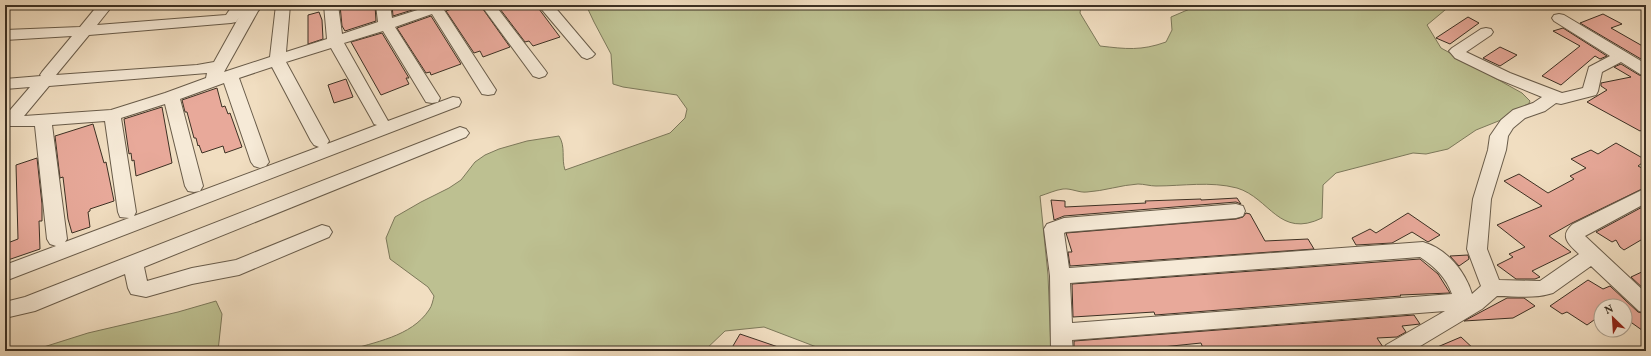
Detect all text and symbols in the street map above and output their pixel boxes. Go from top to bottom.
north arrow [1593,298,1633,338]
text: N [1603,302,1616,319]

